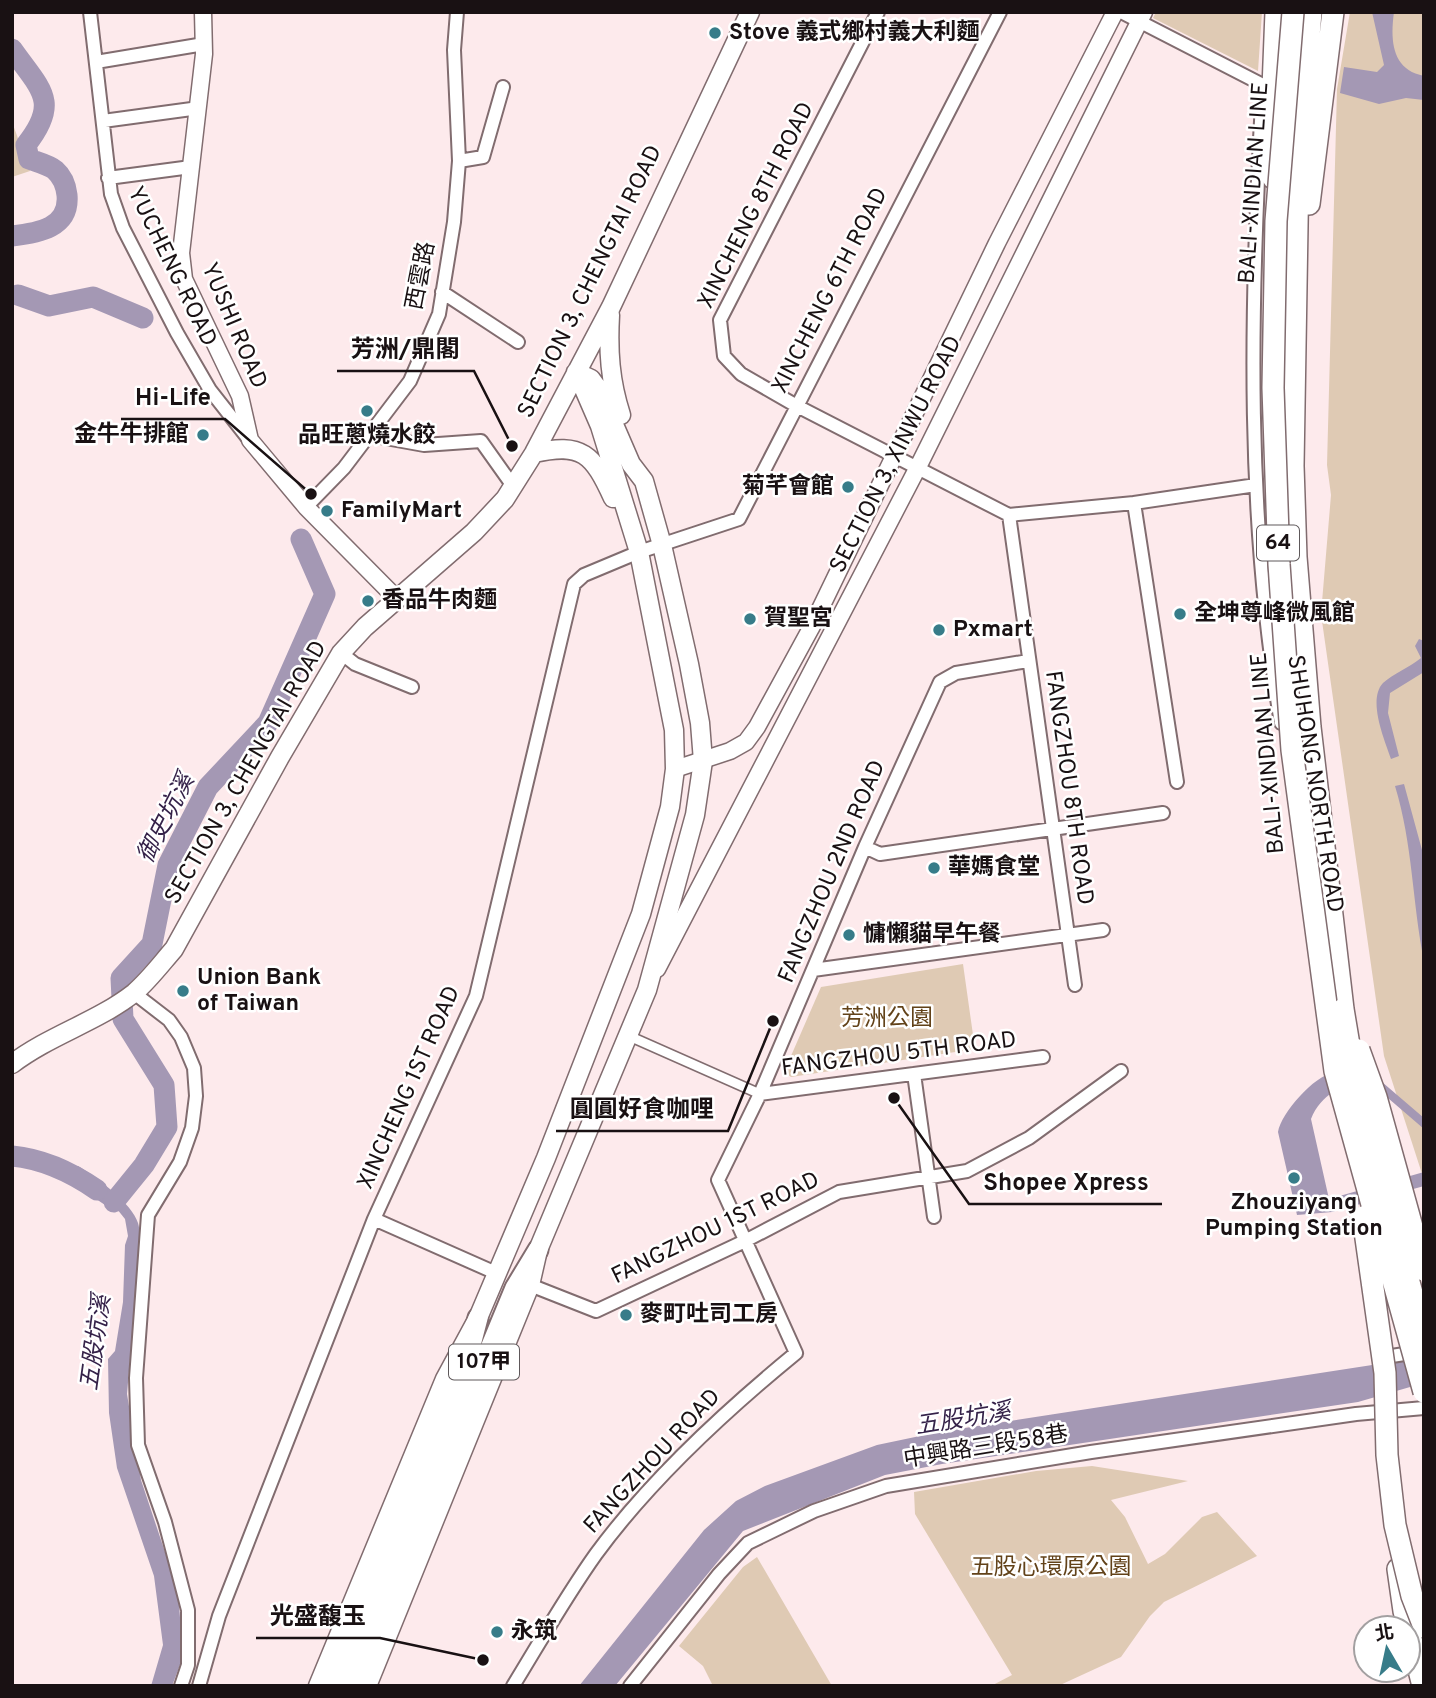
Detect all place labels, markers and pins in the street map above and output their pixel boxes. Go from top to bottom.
place label: Stove 義式鄉村義大利麵 [729,19,980,48]
marker: Stove 義式鄉村義大利麵 [707,25,723,41]
callout: 芳洲/鼎閣 [337,326,474,371]
callout: Hi-Life [121,374,225,419]
marker: 品旺蔥燒水餃 [359,403,375,419]
place label: 金牛牛排館 [74,420,189,450]
place label: 品旺蔥燒水餃 [298,422,436,451]
marker: 金牛牛排館 [195,427,211,443]
place label: 菊芊會館 [742,473,834,502]
marker: 菊芊會館 [840,479,856,495]
place label: FamilyMart [341,497,462,526]
marker: FamilyMart [319,503,335,519]
place label: 香品牛肉麵 [382,587,497,616]
marker: 香品牛肉麵 [360,593,376,609]
place label: 全坤尊峰微風館 [1194,600,1355,629]
place label: 賀聖宮 [764,605,833,634]
marker: 全坤尊峰微風館 [1172,606,1188,622]
marker: 賀聖宮 [742,611,758,627]
place label: Pxmart [953,616,1033,645]
marker: Pxmart [931,622,947,638]
place label: 華媽食堂 [948,853,1040,883]
marker: 華媽食堂 [926,860,942,876]
place label: 慵懶貓早午餐 [863,921,1001,950]
marker: 慵懶貓早午餐 [841,927,857,943]
place label: Union Bank of Taiwan [197,964,321,1019]
marker: Union Bank of Taiwan [175,983,191,999]
callout: 圓圓好食咖哩 [556,1086,728,1131]
callout: Shopee Xpress [969,1159,1162,1204]
marker: Zhouziyang Pumping Station [1286,1170,1302,1186]
place label: Zhouziyang Pumping Station [1205,1189,1383,1244]
place label: 麥町吐司工房 [640,1301,778,1330]
marker: 麥町吐司工房 [618,1307,634,1323]
callout: 光盛馥玉 [256,1593,380,1638]
place label: 永筑 [511,1618,557,1647]
marker: 永筑 [489,1624,505,1640]

